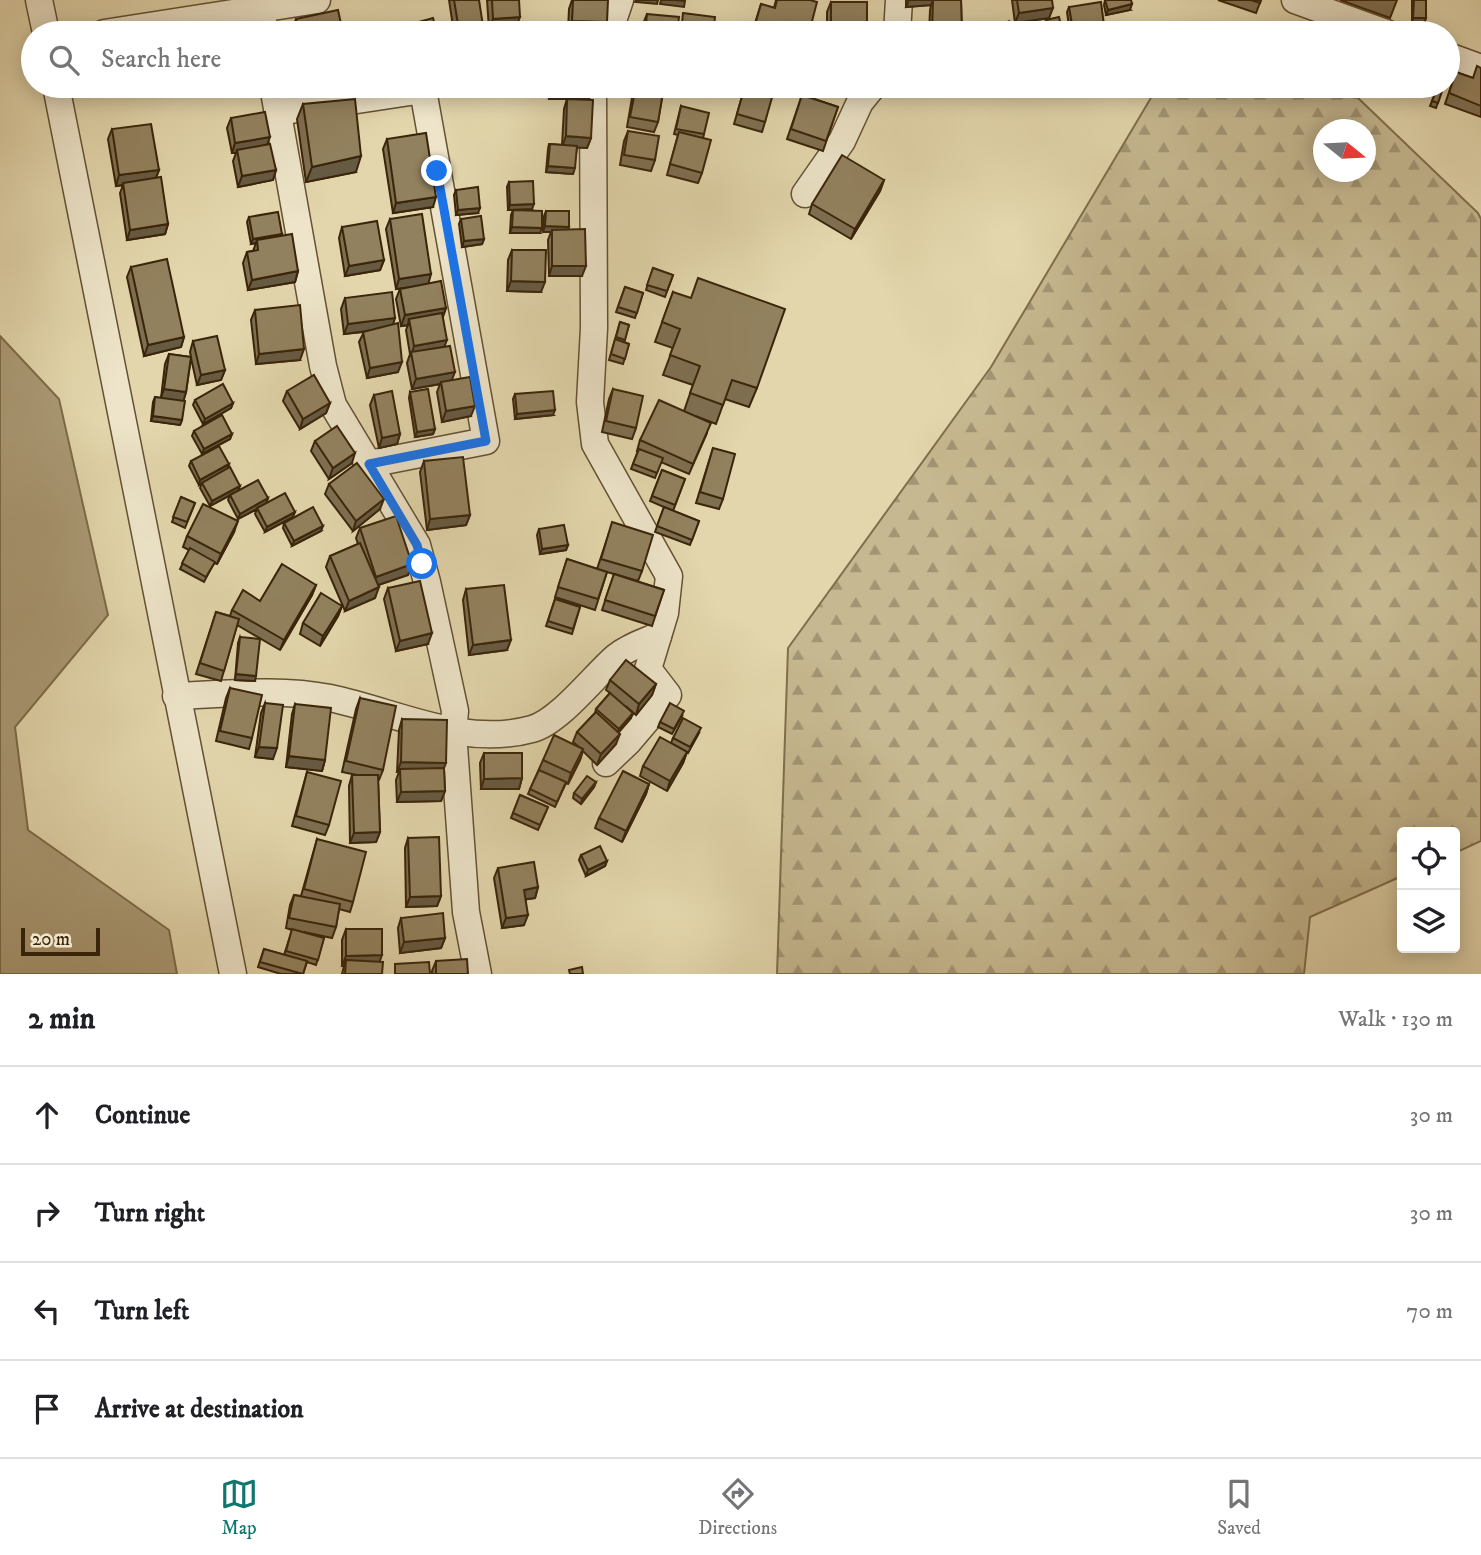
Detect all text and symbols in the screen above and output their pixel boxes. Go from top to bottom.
search box [21,21,1460,98]
icon: search [45,41,83,79]
text: Search here [101,43,221,76]
north arrow [1313,119,1376,182]
route end [421,155,452,186]
route start [406,548,437,579]
map controls [1397,827,1460,953]
button: locate [1397,827,1460,890]
button: layers [1397,890,1460,953]
scale bar [21,925,100,957]
text: 20 m [32,928,70,951]
text: 2 min [28,1001,95,1038]
text: Walk · 130 m [1338,1005,1453,1034]
icon: ahead [28,1096,66,1134]
text: Continue [95,1099,190,1132]
text: 30 m [1410,1101,1453,1130]
icon: right [28,1194,66,1232]
text: Turn right [95,1197,205,1230]
text: 30 m [1410,1199,1453,1228]
icon: left [28,1292,66,1330]
text: Turn left [95,1295,189,1328]
text: 70 m [1406,1297,1453,1326]
icon: arrive [28,1390,66,1428]
text: Arrive at destination [95,1393,304,1426]
tab: Map [220,1475,258,1540]
tab: Directions [698,1475,777,1540]
tab: Saved [1217,1475,1261,1540]

